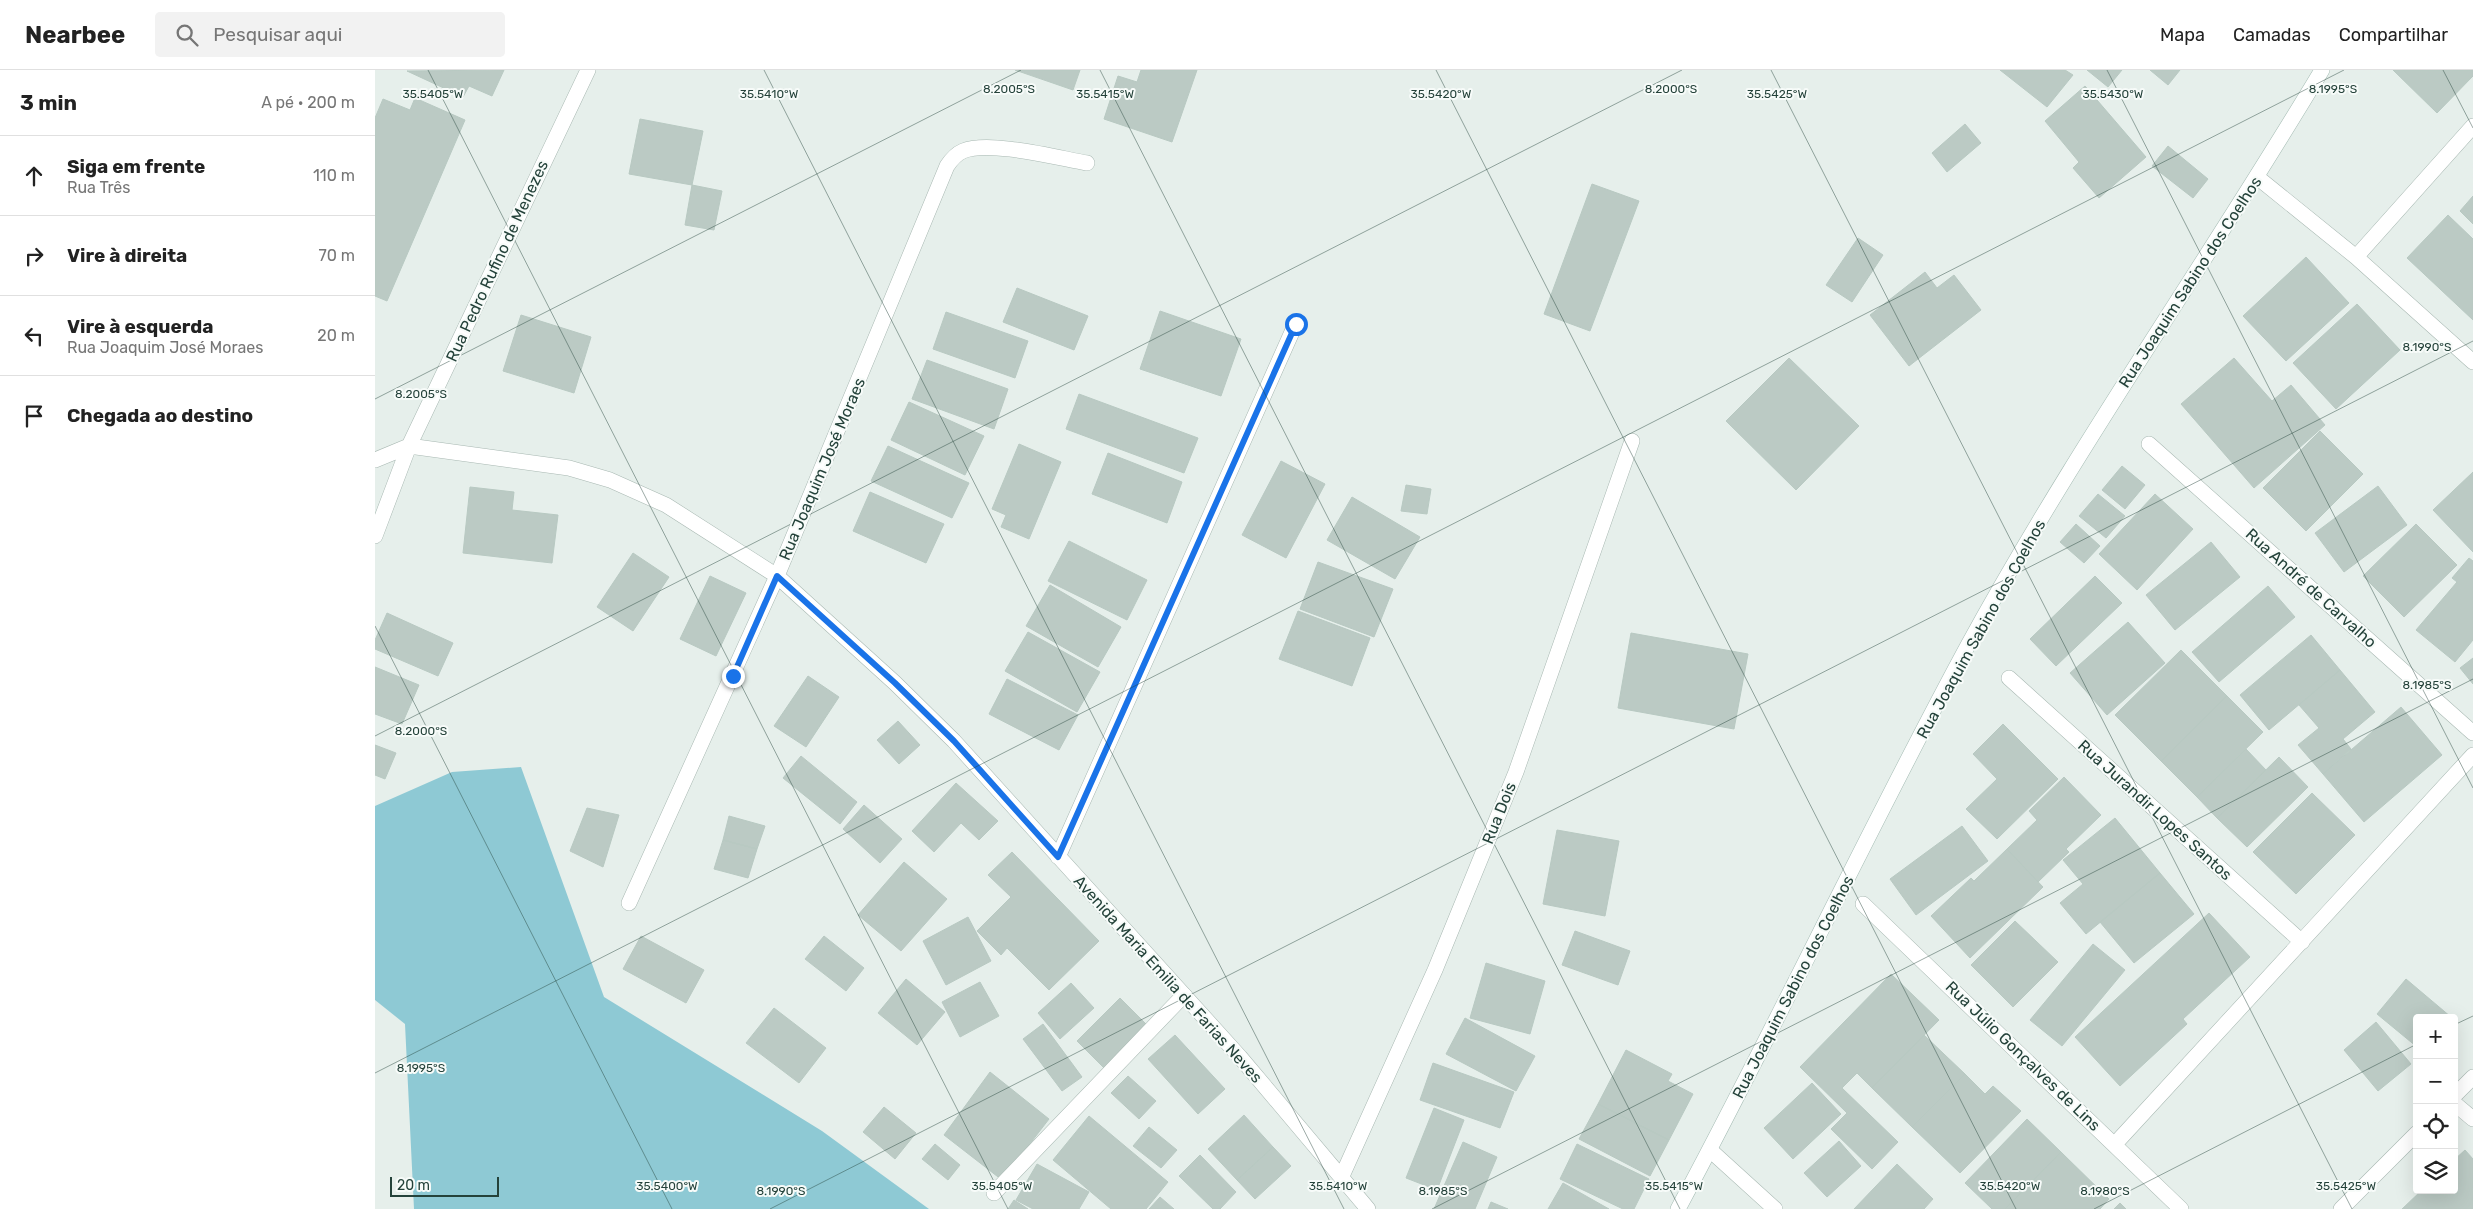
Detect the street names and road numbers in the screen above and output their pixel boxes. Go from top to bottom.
street label: Rua Pedro Rufino de Menezes [442,157,552,365]
street label: Rua Joaquim Sabino dos Coelhos [2115,173,2265,391]
street label: Rua Joaquim José Moraes [775,375,869,563]
street label: Rua Joaquim Sabino dos Coelhos [1913,516,2049,742]
street label: Rua André de Carvalho [2242,524,2380,652]
street label: Rua Jurandir Lopes Santos [2074,736,2236,884]
street label: Rua Dois [1478,779,1520,847]
street label: Avenida Maria Emilia de Farias Neves [1070,871,1266,1087]
street label: Rua Joaquim Sabino dos Coelhos [1728,872,1858,1102]
street label: Rua Júlio Gonçalves de Lins [1942,977,2104,1135]

